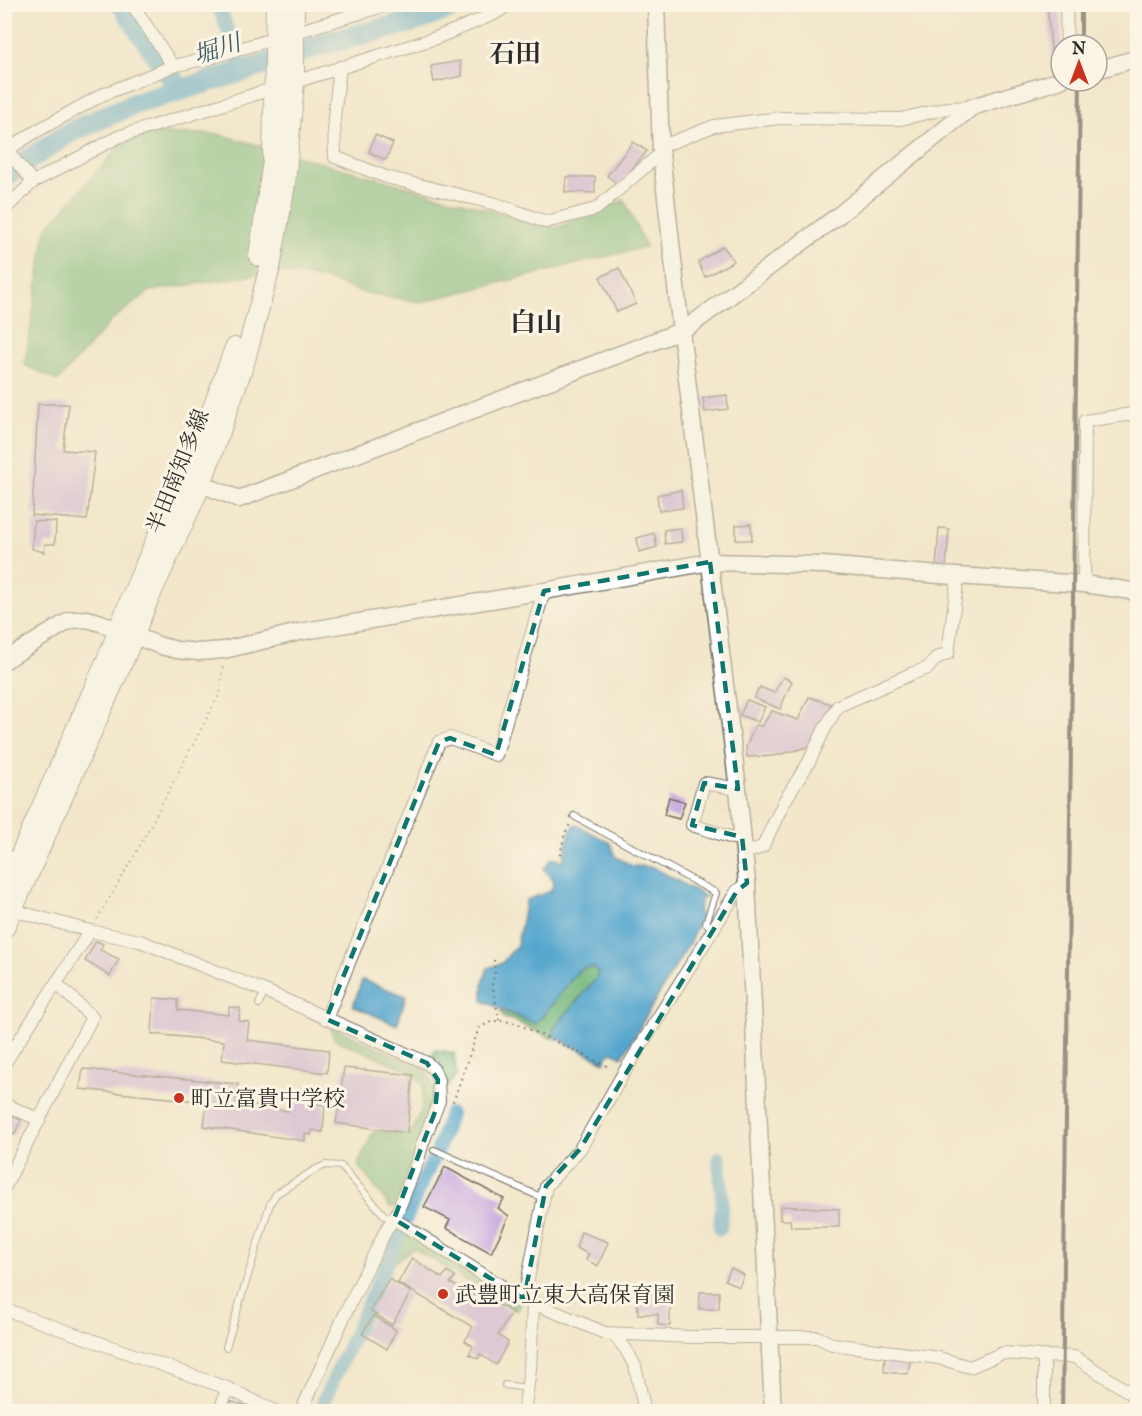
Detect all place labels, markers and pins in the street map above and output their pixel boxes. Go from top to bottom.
place label: 町立富貴中学校 [191,1086,345,1114]
marker: 町立富貴中学校 [172,1091,186,1105]
place label: 武豊町立東大高保育園 [455,1282,675,1310]
marker: 武豊町立東大高保育園 [436,1287,450,1301]

